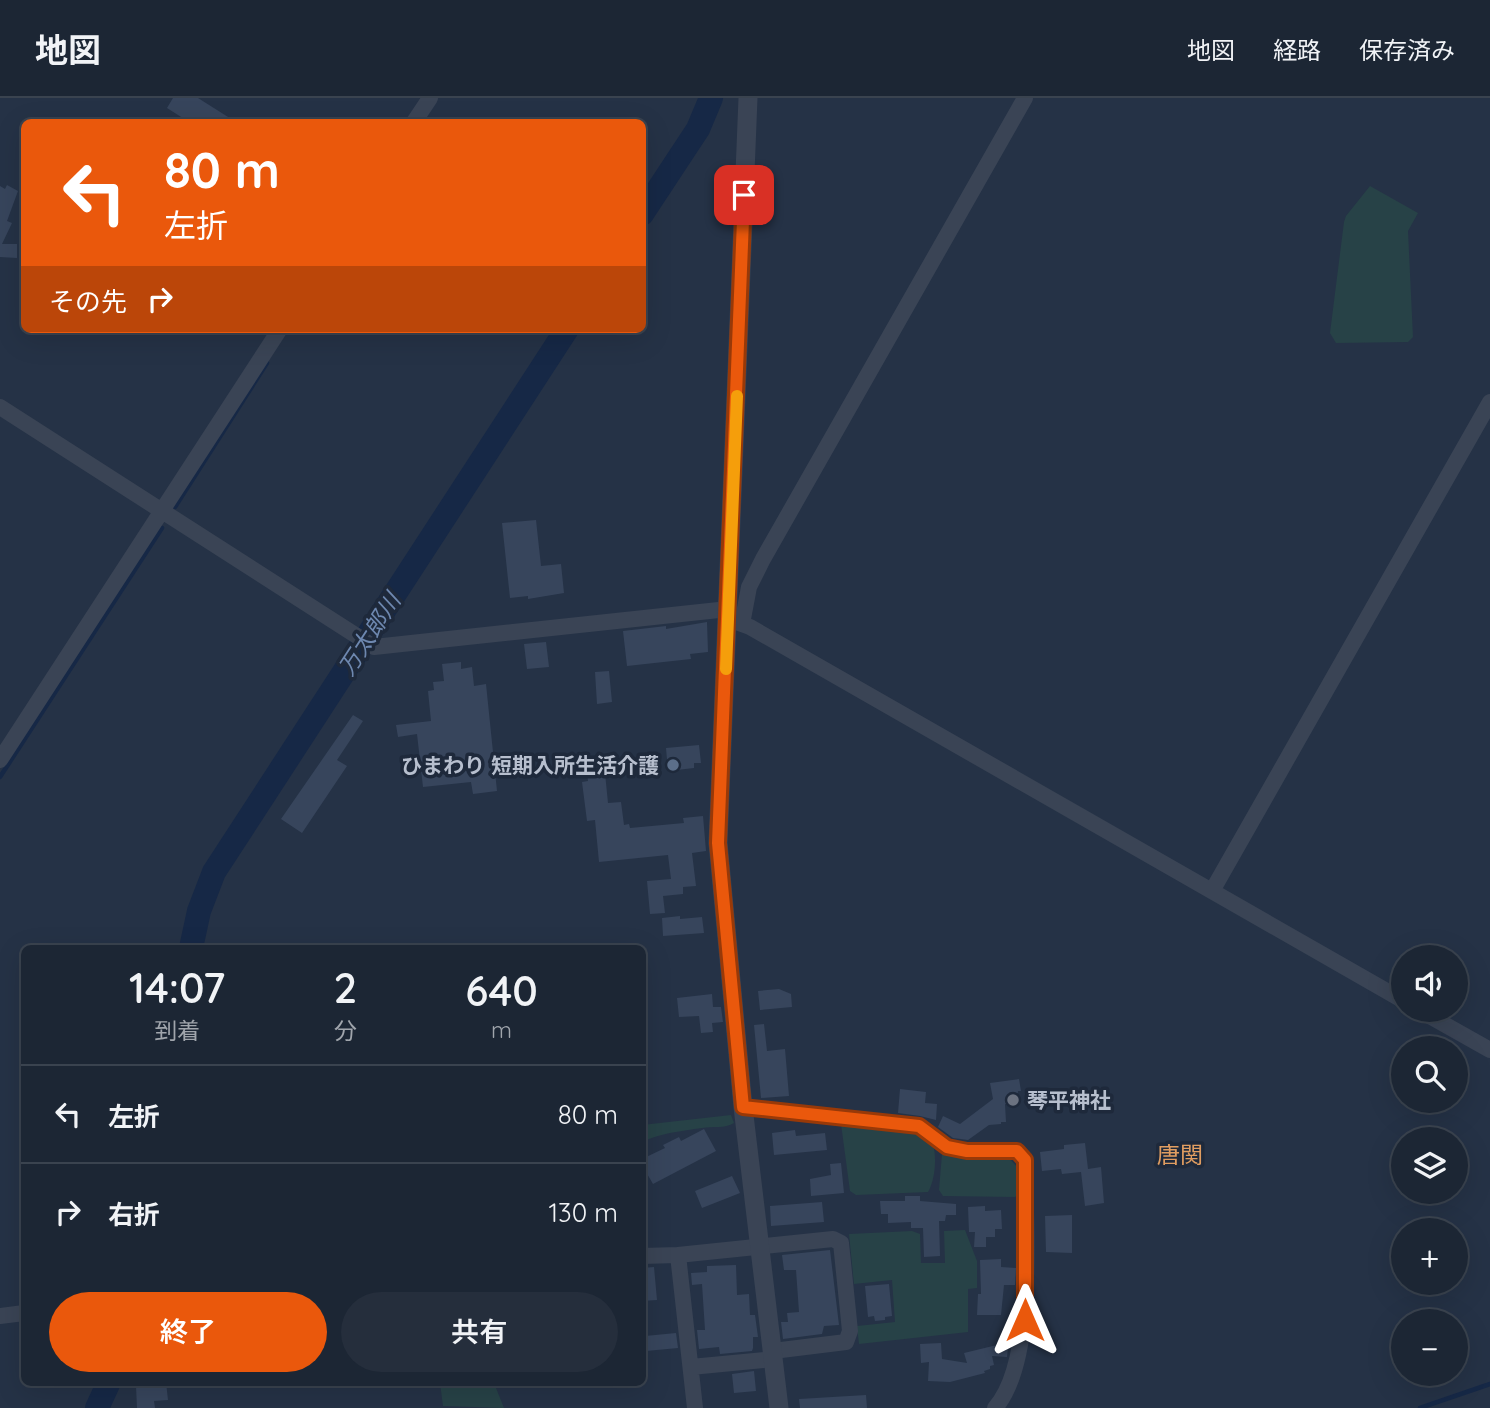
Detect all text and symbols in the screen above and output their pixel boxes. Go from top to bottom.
text: 地図 [35,29,101,70]
text: 地図 [1187,35,1235,65]
text: 経路 [1273,35,1321,65]
text: 保存済み [1359,35,1455,65]
text: 80 m [164,139,280,200]
icon: left [49,147,140,238]
pin [714,165,774,225]
icon: arrive [725,176,763,214]
text: 左折 [164,205,228,245]
icon: right [141,280,179,318]
text: その先 [49,285,127,318]
water label: 万太郎川 [332,585,408,680]
place label: ひまわり 短期入所生活介護 [401,752,659,778]
marker: ひまわり 短期入所生活介護 [665,757,681,773]
map controls [1391,945,1468,1386]
button: sound [1391,945,1468,1022]
text: 14:07 [129,961,225,1014]
text: 2 [333,961,357,1014]
text: 640 [465,964,538,1017]
text: m [491,1015,512,1044]
text: 到着 [154,1016,200,1045]
text: 分 [334,1016,357,1045]
button: search [1391,1036,1468,1113]
place label: 琴平神社 [1027,1087,1111,1113]
marker: 琴平神社 [1005,1092,1021,1108]
icon: left [49,1095,87,1133]
text: 80 m [558,1098,618,1131]
text: 左折 [108,1100,160,1133]
button: layers [1391,1127,1468,1204]
district label: 唐関 [1157,1140,1203,1169]
icon: right [49,1193,87,1231]
text: 130 m [548,1196,618,1229]
text: 右折 [108,1198,160,1231]
button: + [1391,1218,1468,1295]
position arrow [988,1283,1062,1357]
button: 終了 [49,1292,327,1372]
button: 共有 [341,1292,618,1372]
button: − [1391,1309,1468,1386]

